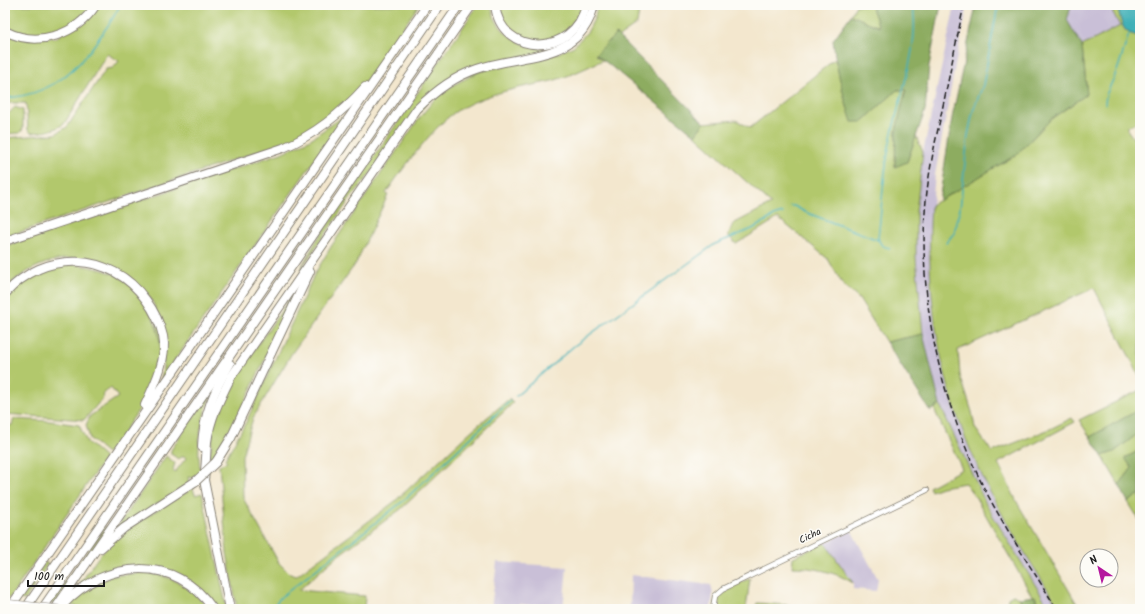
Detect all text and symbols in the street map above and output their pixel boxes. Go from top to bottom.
street label: Cicha [796,524,824,548]
north arrow [1079,548,1119,588]
text: N [1086,551,1102,570]
scale bar [28,562,104,588]
text: 100 m [34,567,65,586]

